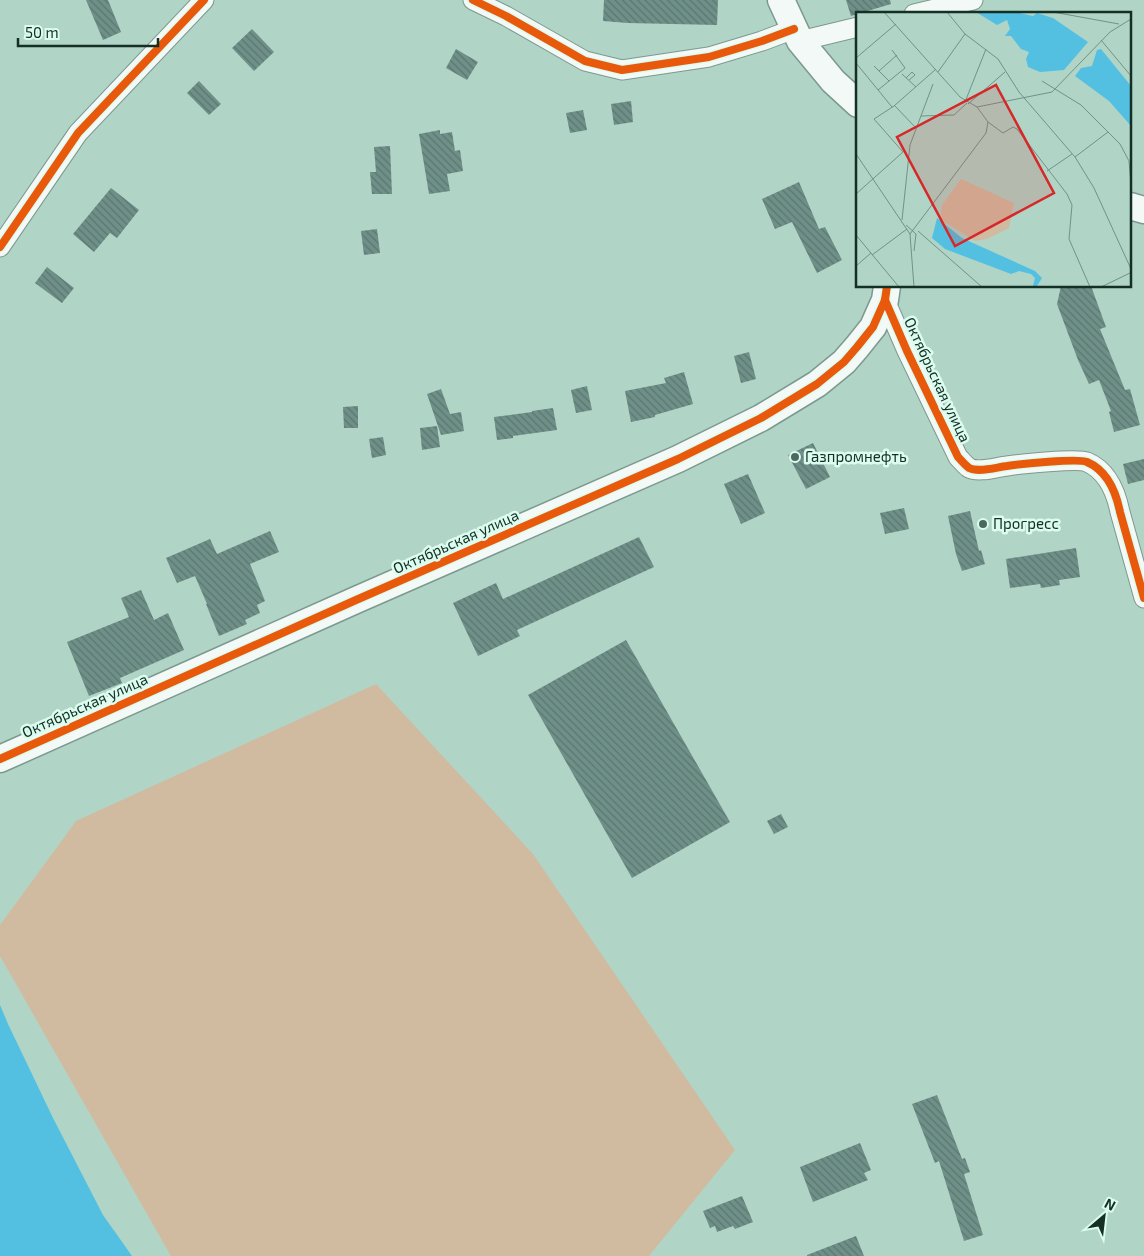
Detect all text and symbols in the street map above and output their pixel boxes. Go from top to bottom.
inset map [856,12,1132,288]
scale bar [18,15,158,47]
text: 50 m [25,23,59,41]
street label: Октябрьская улица [900,314,975,445]
place label: Газпромнефть [805,447,907,465]
marker: Газпромнефть [789,451,801,463]
street label: Октябрьская улица [390,505,522,578]
place label: Прогресс [993,514,1059,532]
marker: Прогресс [977,518,989,530]
street label: Октябрьская улица [19,669,151,742]
north arrow [1079,1191,1129,1241]
text: N [1102,1194,1119,1214]

